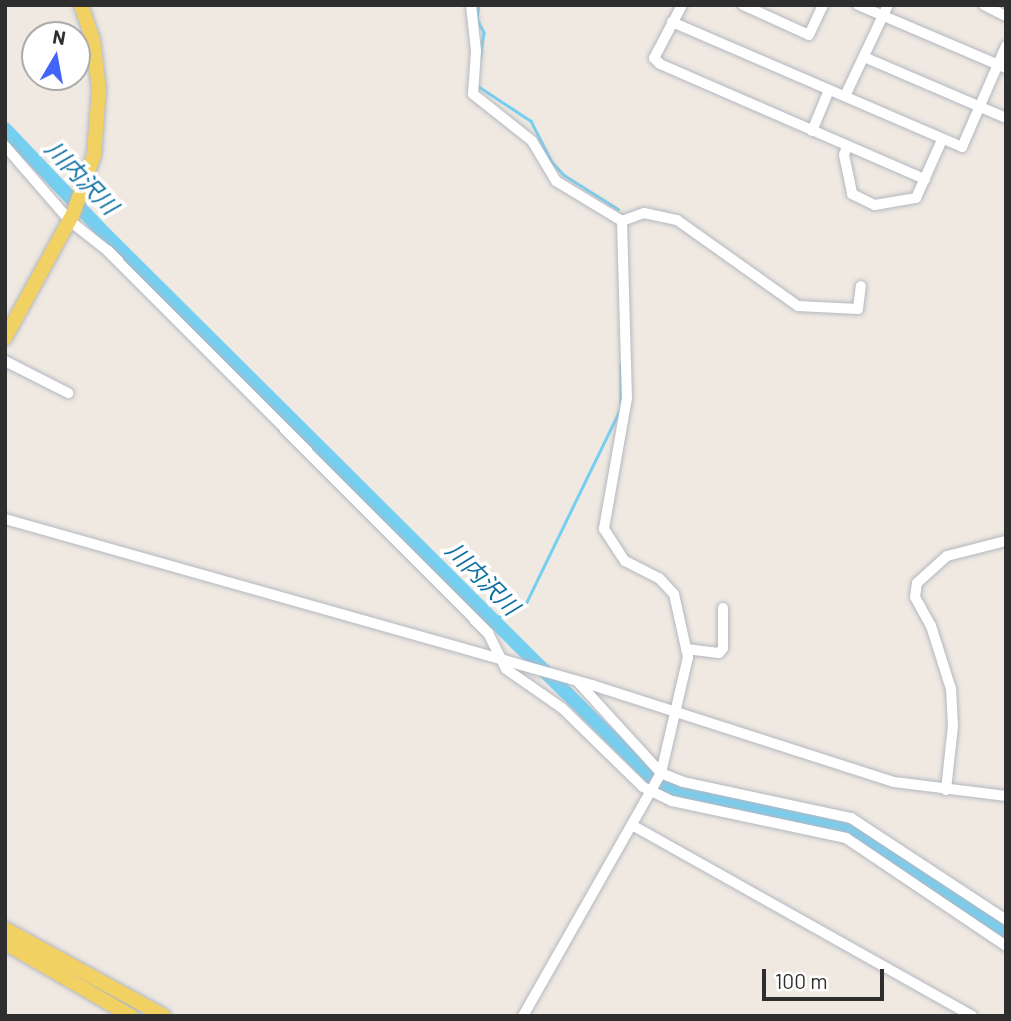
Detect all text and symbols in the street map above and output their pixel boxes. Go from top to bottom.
north arrow [21,21,91,91]
text: N [51,24,68,49]
water label: 川内沢川 [40,134,124,220]
water label: 川内沢川 [441,536,525,620]
scale bar [766,954,888,998]
text: 100 m [775,968,828,993]

